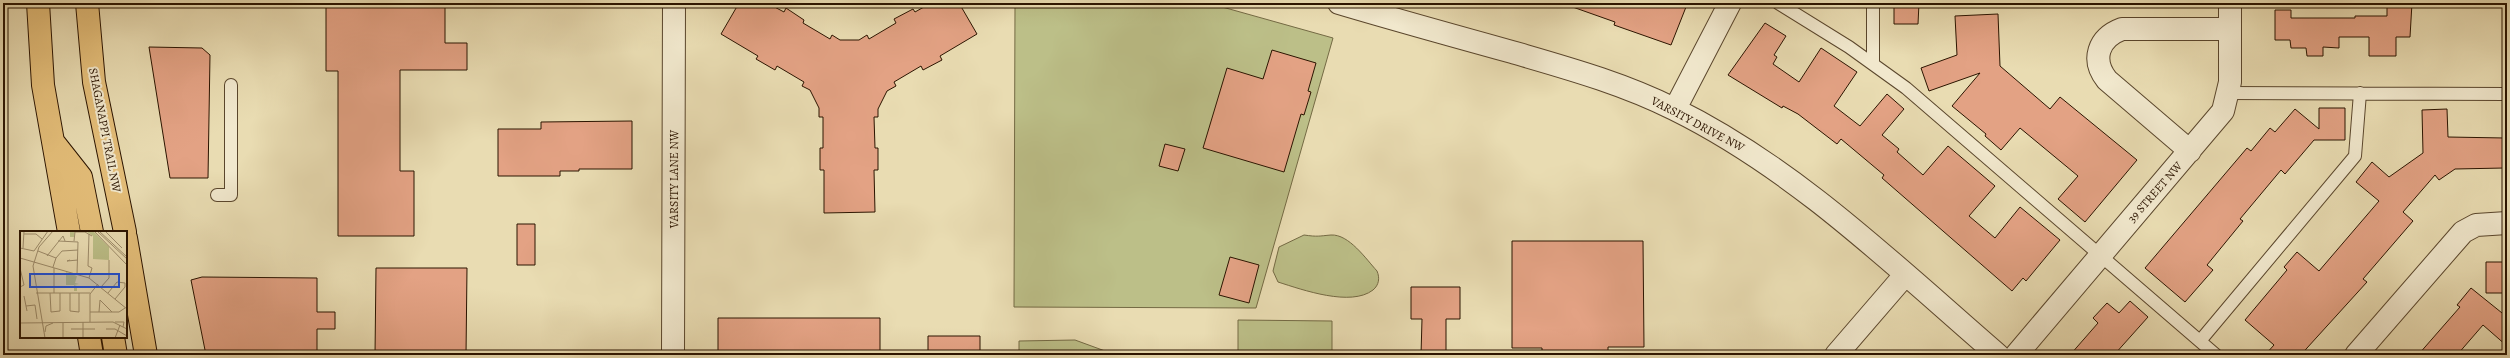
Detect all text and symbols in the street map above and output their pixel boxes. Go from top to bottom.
street label: SHAGANAPPI TRAIL NW [85,67,125,194]
street label: VARSITY DRIVE NW [1648,92,1748,156]
street label: VARSITY LANE NW [666,129,682,229]
street label: 39 STREET NW [2124,157,2187,226]
inset map [20,231,127,338]

